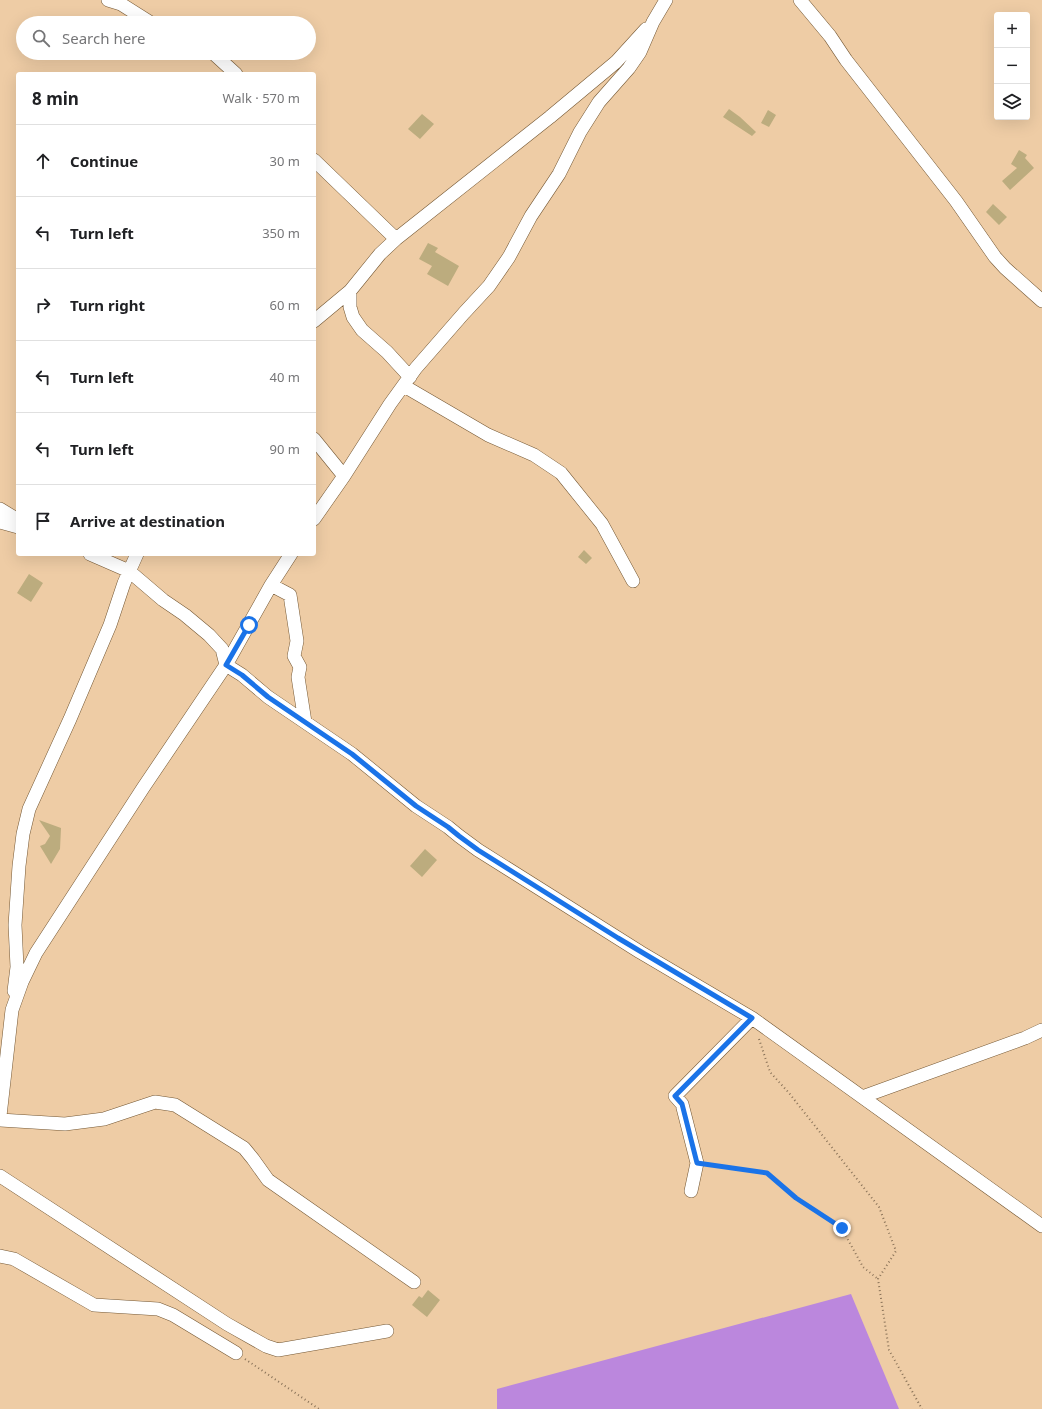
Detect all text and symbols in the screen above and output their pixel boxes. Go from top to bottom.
map controls [994,12,1030,120]
button: + [994,12,1030,48]
search box [16,16,316,60]
icon: search [30,27,52,49]
text: Search here [62,28,145,48]
button: − [994,48,1030,84]
button: layers [994,84,1030,120]
text: 8 min [32,87,79,110]
text: Walk · 570 m [222,89,300,107]
icon: ahead [32,150,54,172]
text: Continue [70,151,138,171]
text: 30 m [270,152,300,170]
icon: left [32,222,54,244]
text: Turn left [70,223,134,243]
text: 350 m [262,224,300,242]
icon: right [32,294,54,316]
text: Turn right [70,295,145,315]
text: 60 m [270,296,300,314]
icon: left [32,366,54,388]
text: Turn left [70,367,134,387]
text: 40 m [270,368,300,386]
icon: left [32,438,54,460]
text: Turn left [70,439,134,459]
text: 90 m [270,440,300,458]
icon: arrive [32,510,54,532]
text: Arrive at destination [70,511,225,531]
route start [240,616,258,634]
route end [833,1219,851,1237]

